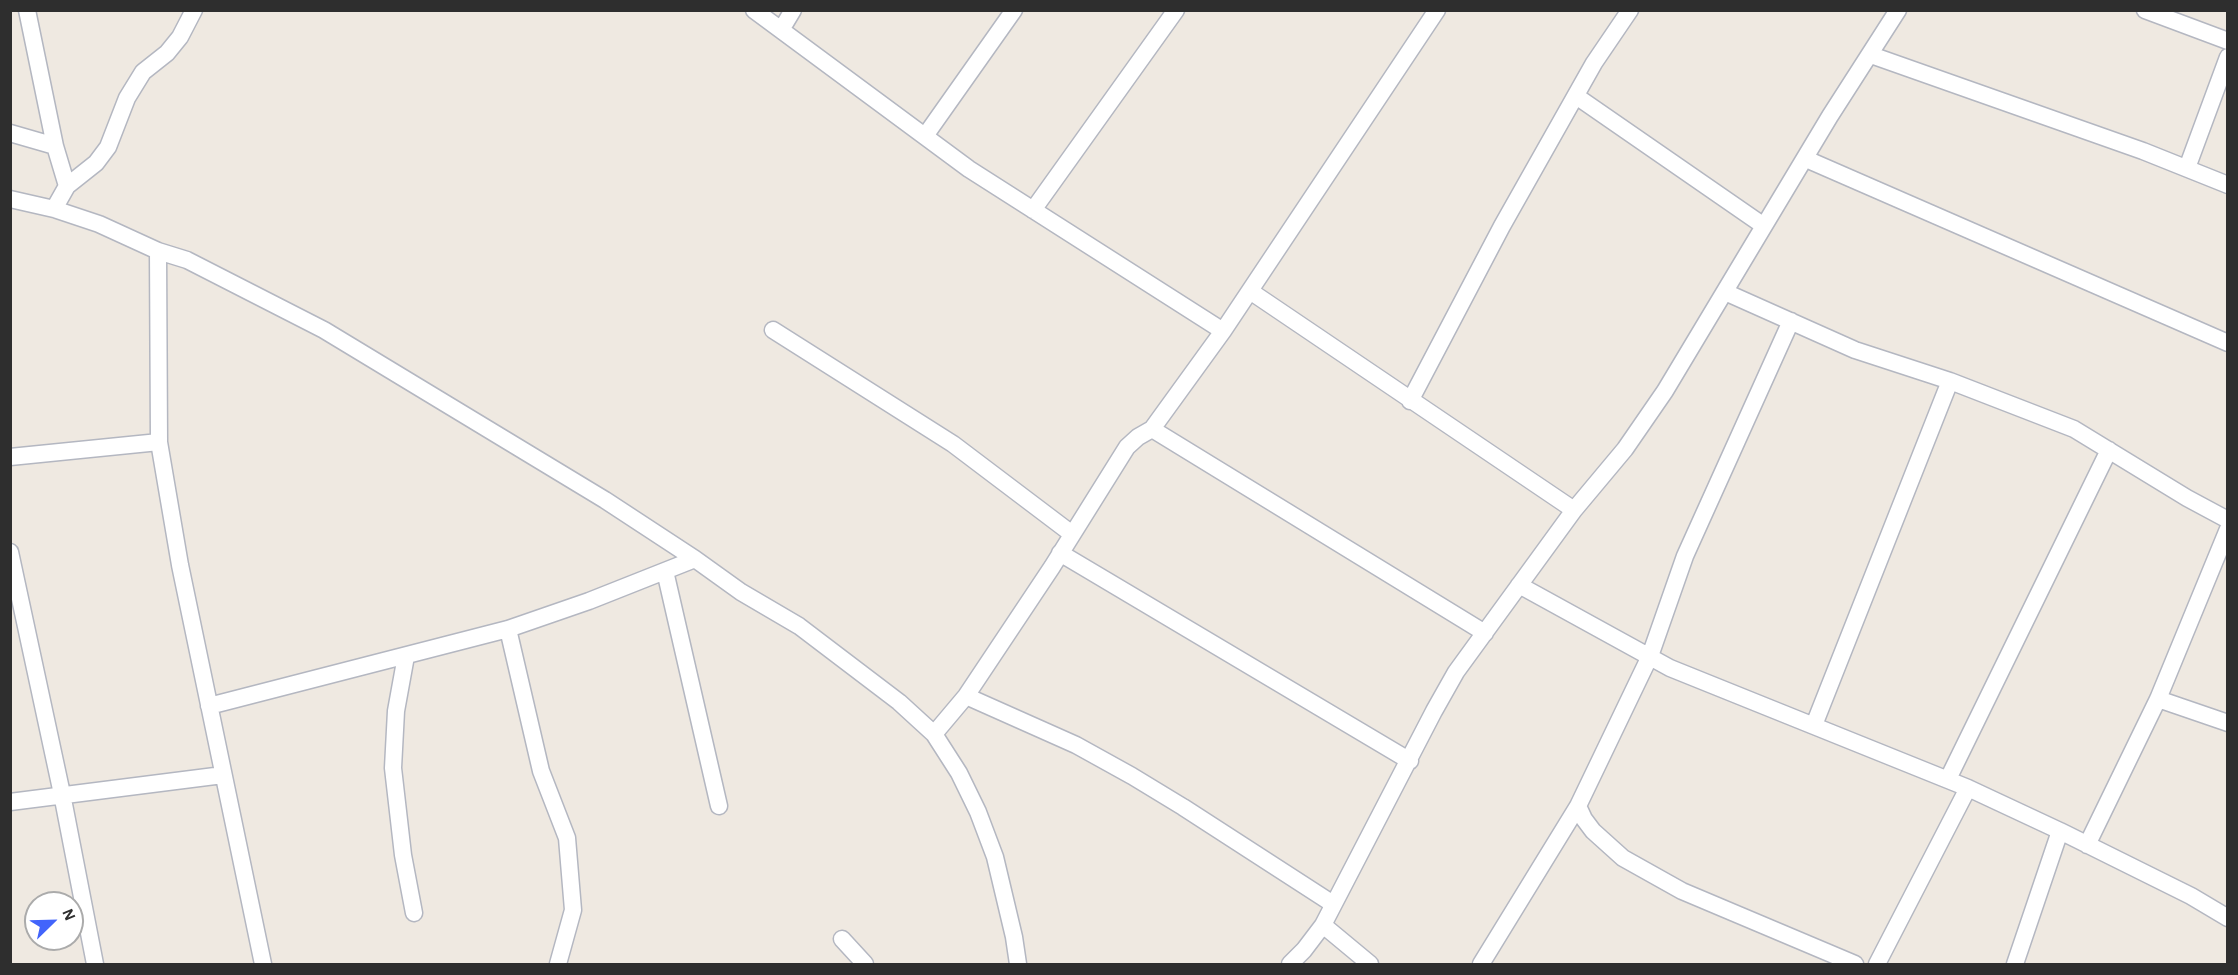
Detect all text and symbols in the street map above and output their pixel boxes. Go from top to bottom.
north arrow [24,891,84,951]
text: N [59,907,78,923]

